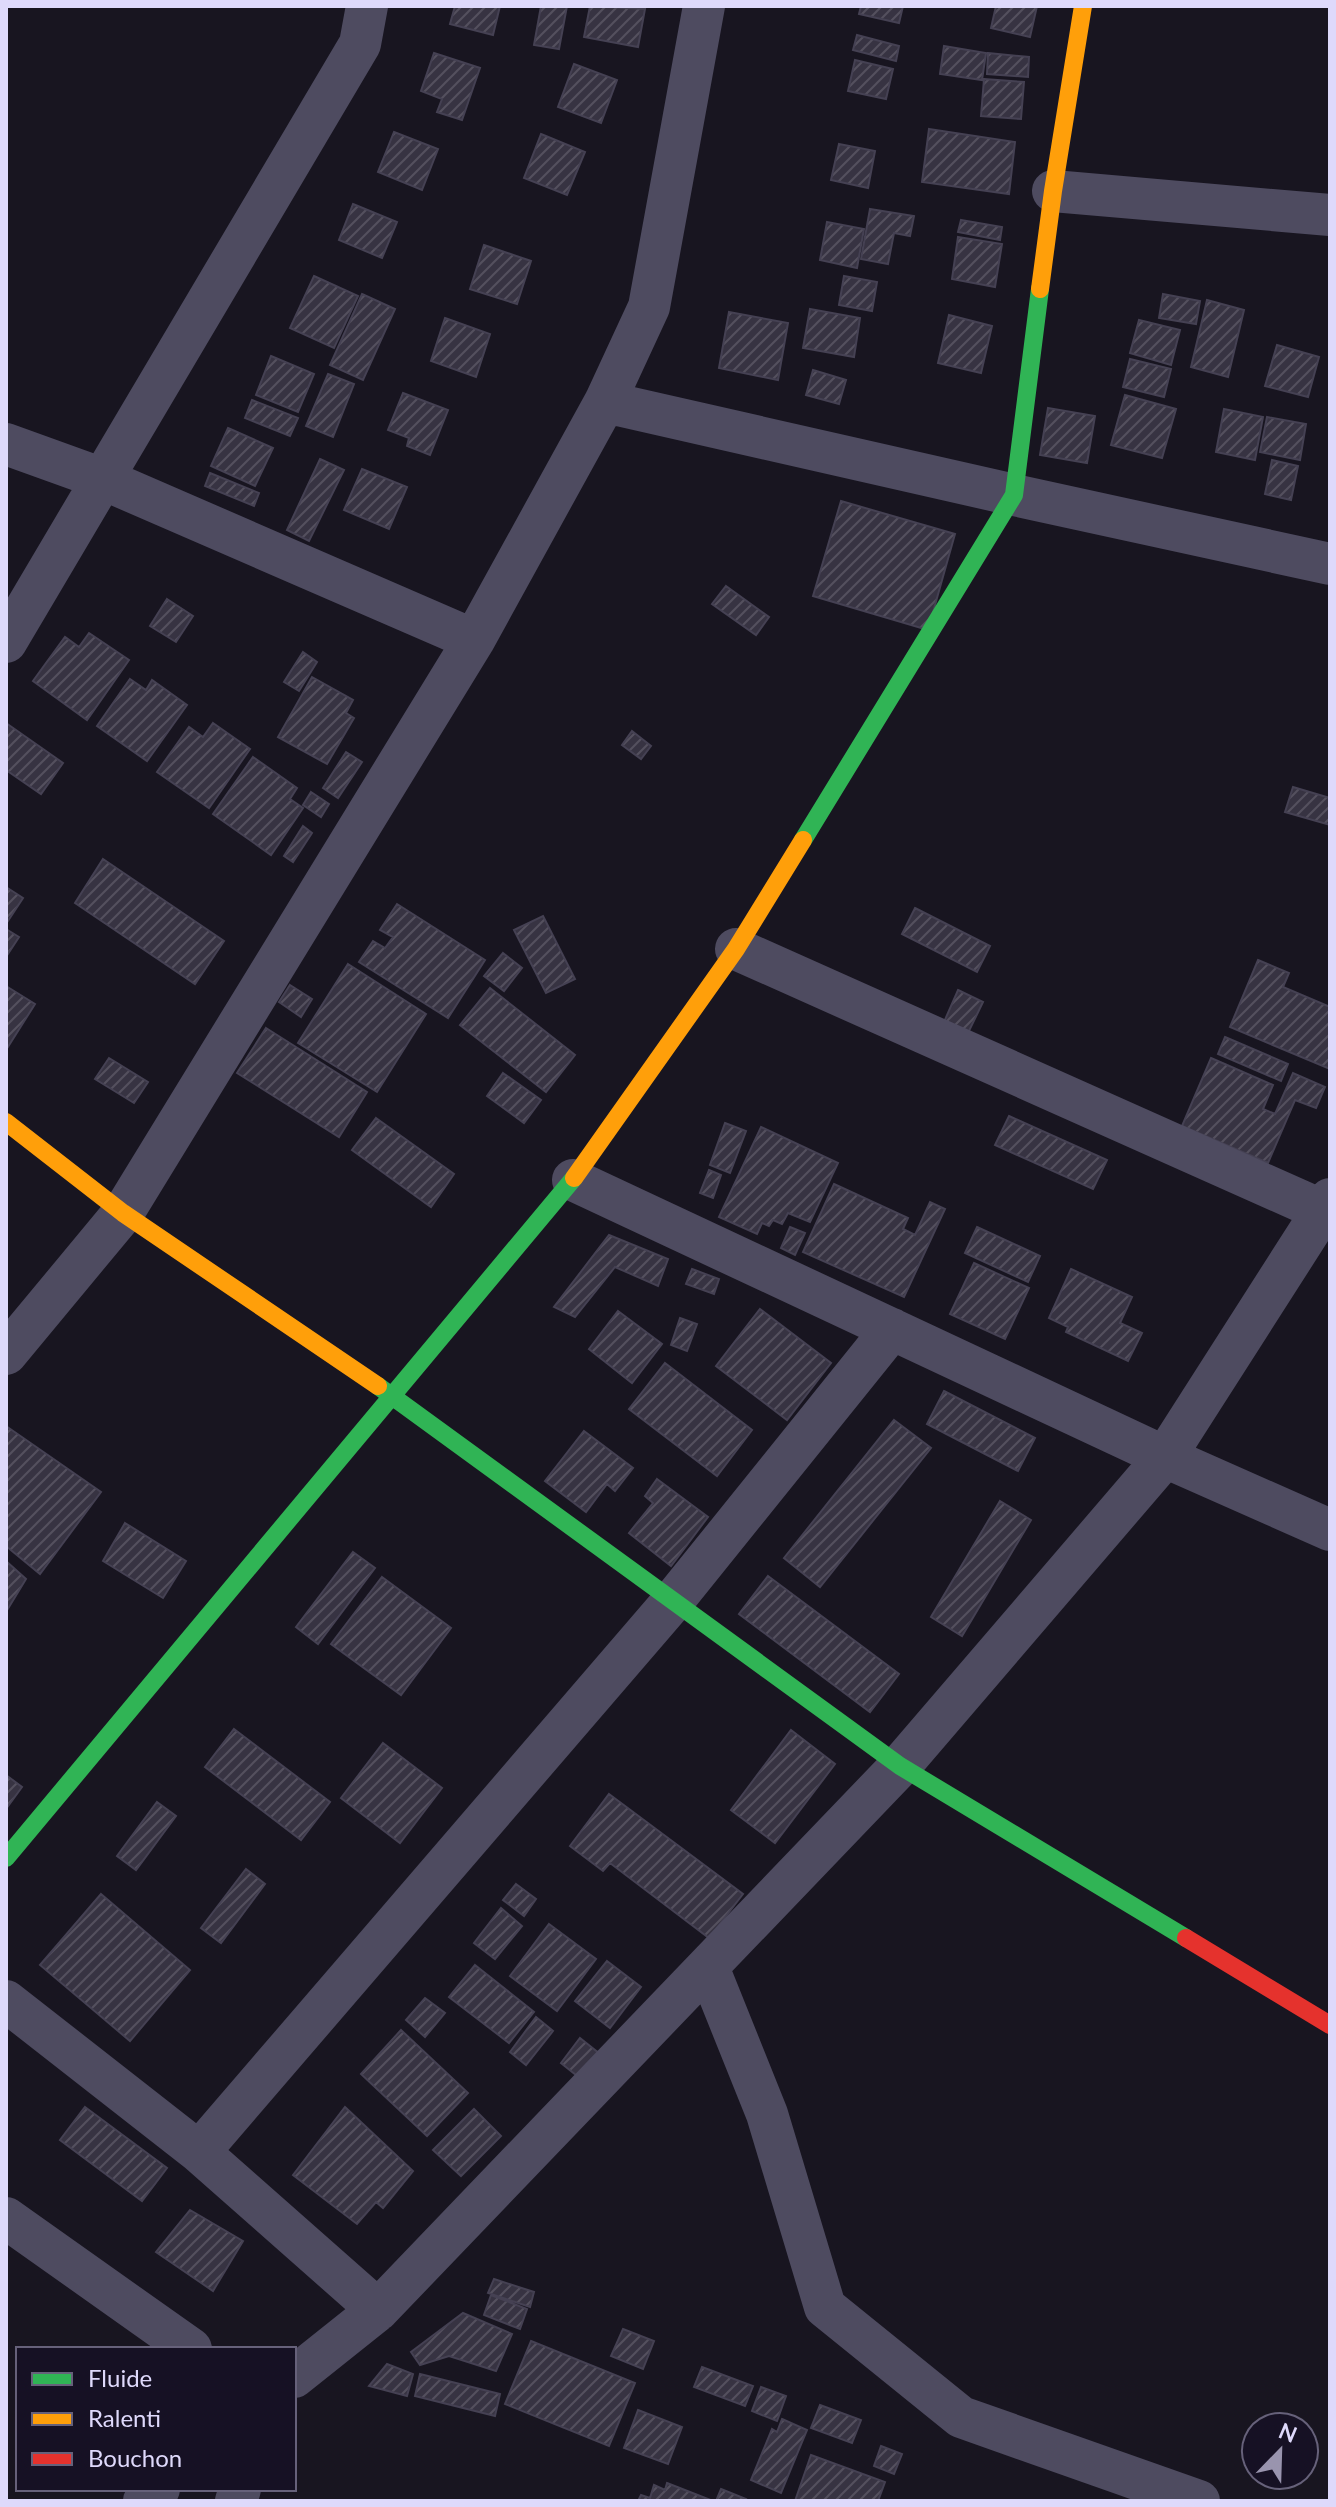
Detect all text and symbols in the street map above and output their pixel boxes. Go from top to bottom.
legend [16,2347,296,2491]
text: Fluide [88,2363,152,2392]
text: Ralenti [88,2403,161,2432]
north arrow [1240,2411,1320,2491]
text: N [1275,2416,1301,2448]
text: Bouchon [88,2443,182,2472]

